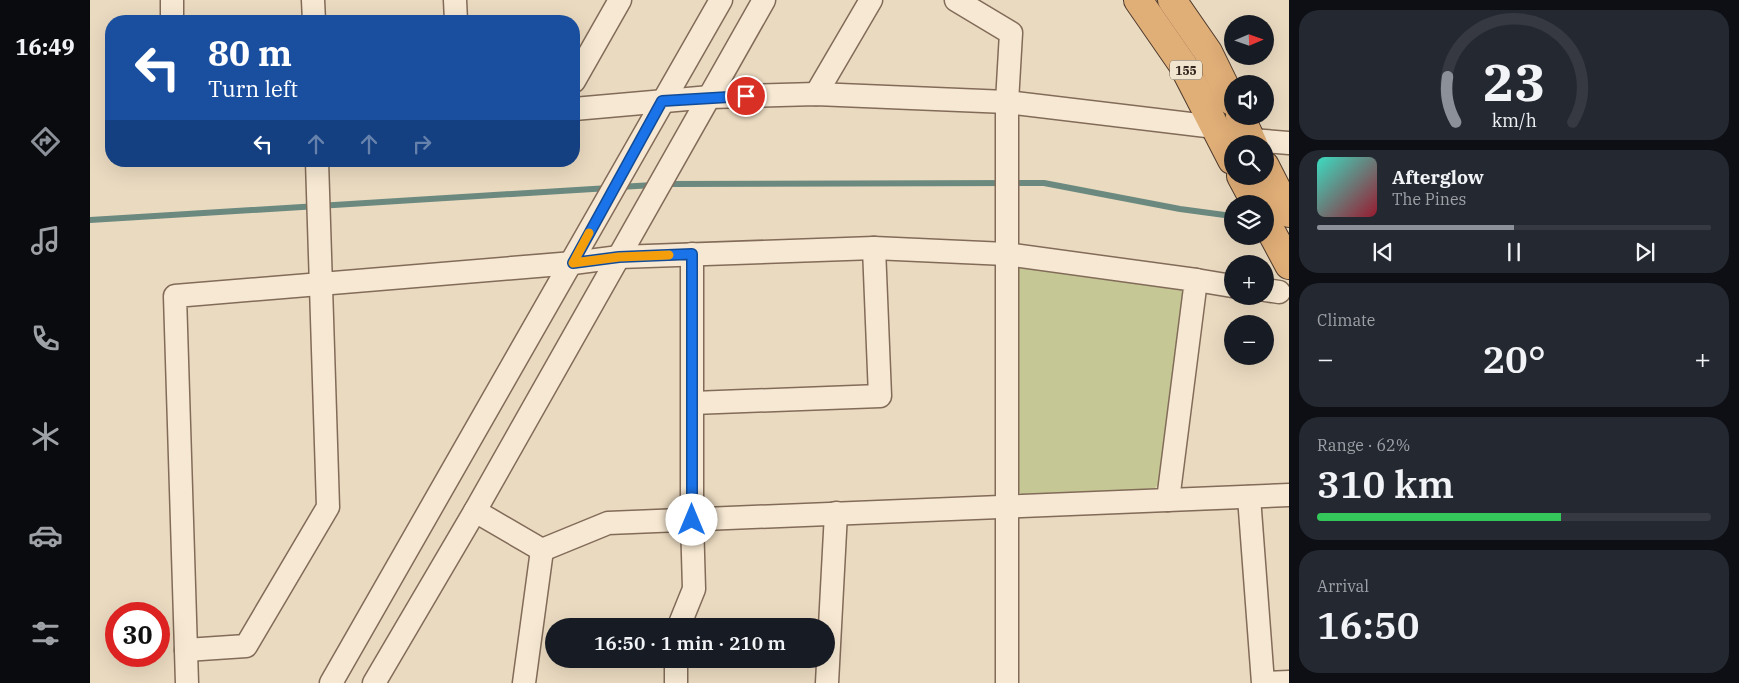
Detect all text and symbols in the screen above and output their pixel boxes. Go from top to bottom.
north arrow [1224,15,1274,65]
map controls [1224,15,1274,365]
text: 80 m [208,30,292,76]
text: 16:49 [15,32,75,61]
icon: left [125,35,190,100]
text: 23 [1483,48,1545,115]
road number: 155 [1170,60,1202,80]
text: Turn left [208,74,298,103]
pin [725,75,767,117]
button: sound [1224,75,1274,125]
icon: arrive [732,82,760,110]
text: km/h [1491,109,1537,132]
icon: directions [28,124,63,159]
icon: left [249,130,277,158]
icon: ahead [302,130,330,158]
icon: ahead [355,130,383,158]
icon: right [408,130,436,158]
button: search [1224,135,1274,185]
text: Afterglow [1392,165,1484,189]
text: The Pines [1392,189,1466,209]
button: layers [1224,195,1274,245]
icon: music [28,223,63,258]
icon: previous [1369,238,1397,266]
icon: pause [1500,238,1528,266]
icon: next [1631,238,1659,266]
button: + [1224,255,1274,305]
text: Climate [1317,310,1375,330]
button: − [1224,315,1274,365]
icon: phone [28,321,63,356]
text: 20° [1482,334,1546,383]
text: − [1317,340,1334,377]
text: + [1694,340,1711,377]
icon: climate [28,419,63,454]
text: Range · 62% [1317,435,1410,455]
text: 310 km [1317,459,1454,508]
position arrow [665,493,717,545]
icon: car [28,518,63,553]
text: Arrival [1317,576,1369,596]
text: 16:50 [1317,600,1420,649]
speed limit sign: 30 [105,602,170,667]
icon: filters [28,616,63,651]
text: 16:50 · 1 min · 210 m [594,631,786,655]

